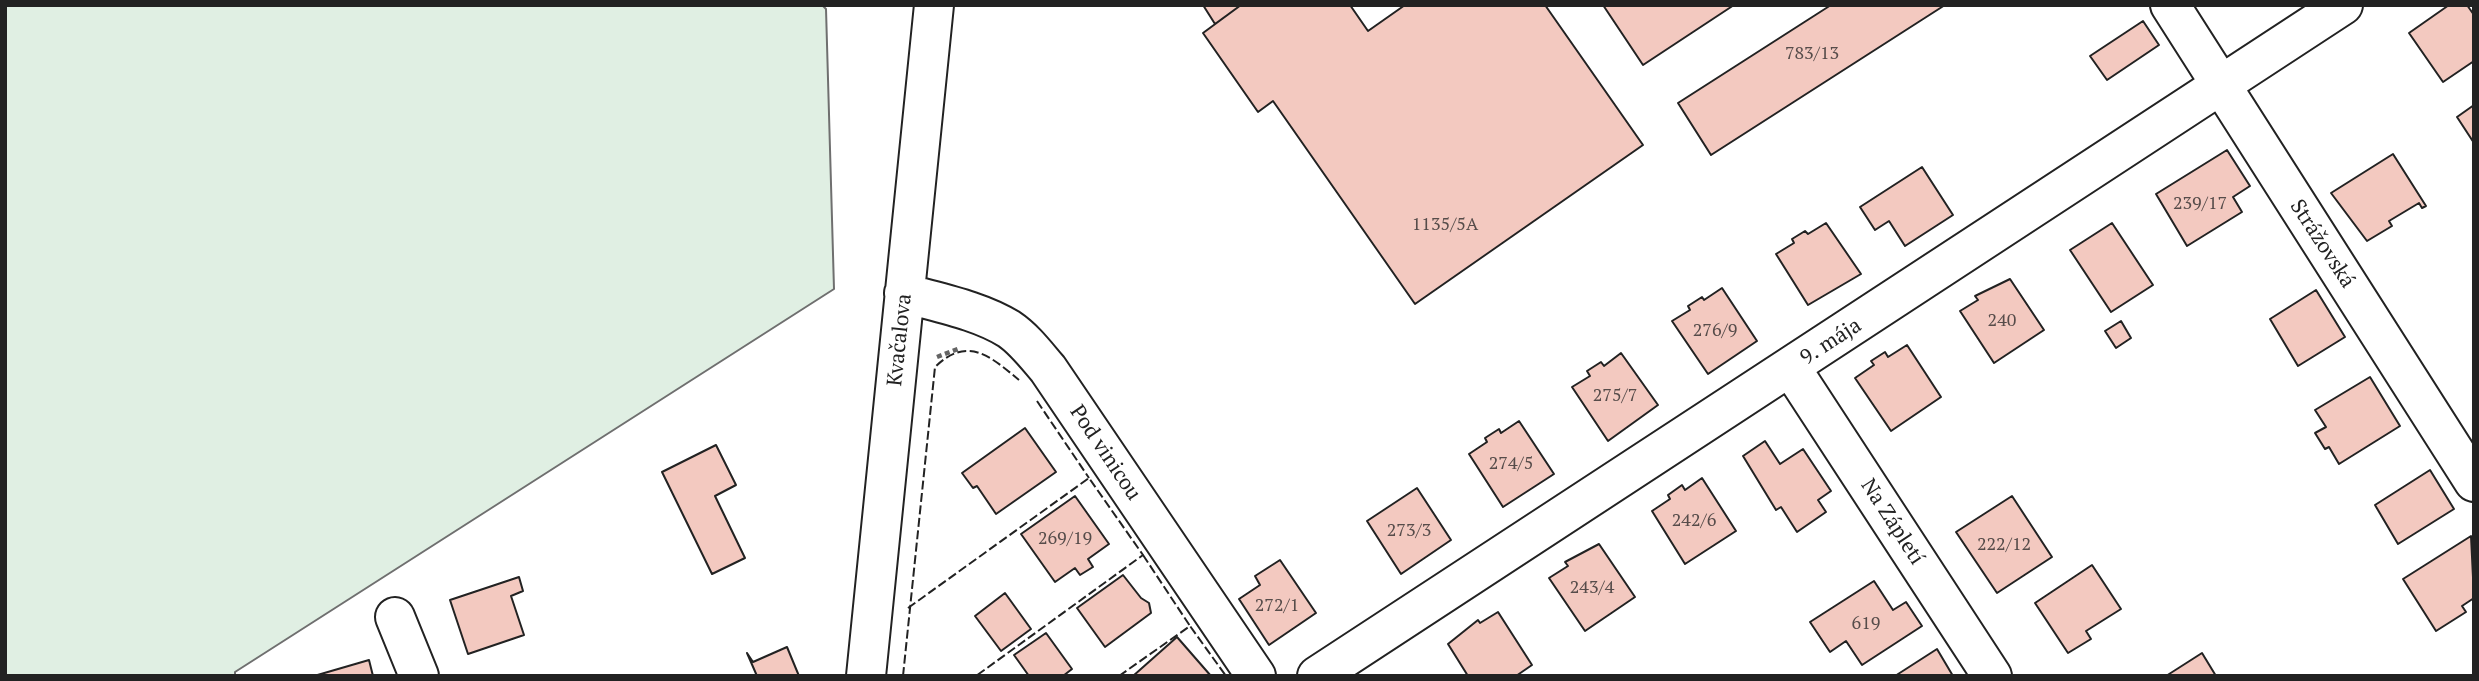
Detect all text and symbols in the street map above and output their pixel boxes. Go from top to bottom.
house number: 783/13 [1785,43,1839,65]
house number: 239/17 [2173,193,2227,215]
street label: Strážovská [2284,195,2360,293]
house number: 1135/5A [1412,214,1478,236]
street label: Kvačalova [883,293,917,387]
house number: 240 [1988,310,2016,332]
street label: 9. mája [1796,313,1866,371]
house number: 276/9 [1693,320,1737,342]
house number: 275/7 [1593,385,1637,407]
street label: Pod vinicou [1064,401,1146,505]
house number: 274/5 [1489,453,1533,475]
street label: Na Zápletí [1855,474,1929,570]
house number: 242/6 [1672,510,1716,532]
house number: 273/3 [1387,520,1431,542]
house number: 269/19 [1038,528,1092,550]
house number: 222/12 [1977,534,2031,556]
house number: 243/4 [1570,577,1614,599]
house number: 272/1 [1255,595,1299,617]
house number: 619 [1852,613,1880,635]

